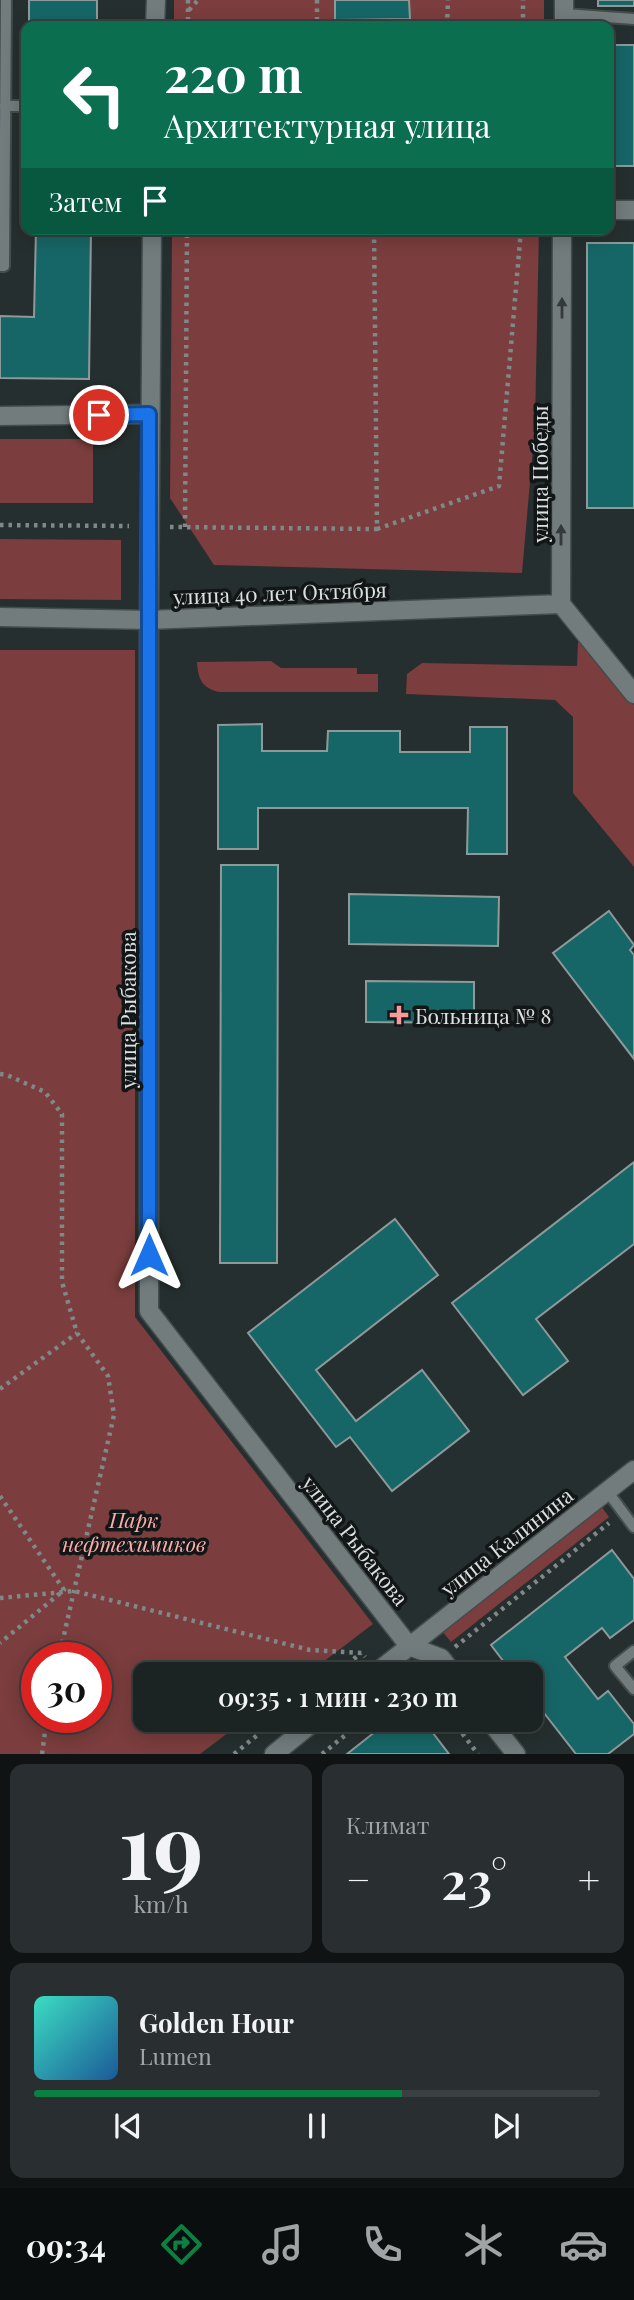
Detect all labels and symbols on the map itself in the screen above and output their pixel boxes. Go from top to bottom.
one-way arrow [556,297,568,319]
pin [69,385,129,445]
street label: улица Победы [525,405,553,544]
one-way arrow [555,524,567,546]
street label: улица 40 лет Октября [172,574,387,610]
street label: улица Рыбакова [113,931,141,1090]
place label: Больница № 8 [415,1001,551,1029]
marker: Больница № 8 [389,1005,409,1025]
position arrow [112,1218,186,1292]
street label: улица Рыбакова [296,1469,416,1611]
street label: улица Калинина [433,1480,578,1602]
park label: Парк нефтехимиков [62,1505,206,1557]
speed limit sign: 30 [21,1642,112,1733]

